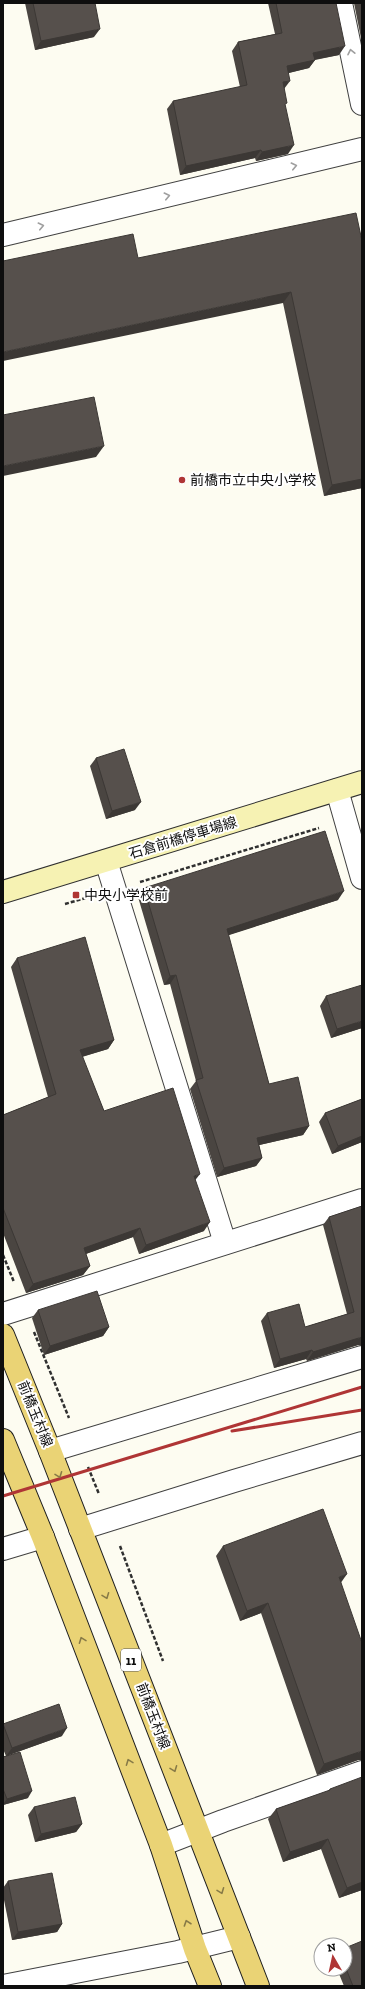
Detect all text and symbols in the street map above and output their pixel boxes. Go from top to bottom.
one-way arrow [348,49,356,55]
one-way arrow [291,162,297,170]
one-way arrow [164,192,171,201]
one-way arrow [37,222,44,231]
place label: 前橋市立中央小学校 [190,472,316,489]
marker: 前橋市立中央小学校 [177,475,187,485]
street label: 石倉前橋停車場線 [127,813,239,863]
place label: 中央小学校前 [84,887,168,904]
marker: 中央小学校前 [71,890,81,900]
street label: 前橋玉村線 [14,1378,56,1450]
one-way arrow [55,1471,63,1478]
one-way arrow [102,1593,110,1600]
one-way arrow [79,1637,87,1644]
road number: 11 [121,1649,141,1671]
street label: 前橋玉村線 [133,1680,173,1752]
one-way arrow [125,1758,133,1765]
one-way arrow [169,1766,177,1773]
one-way arrow [216,1886,224,1894]
one-way arrow [183,1920,192,1927]
north arrow [313,1937,353,1977]
text: N [326,1940,337,1955]

